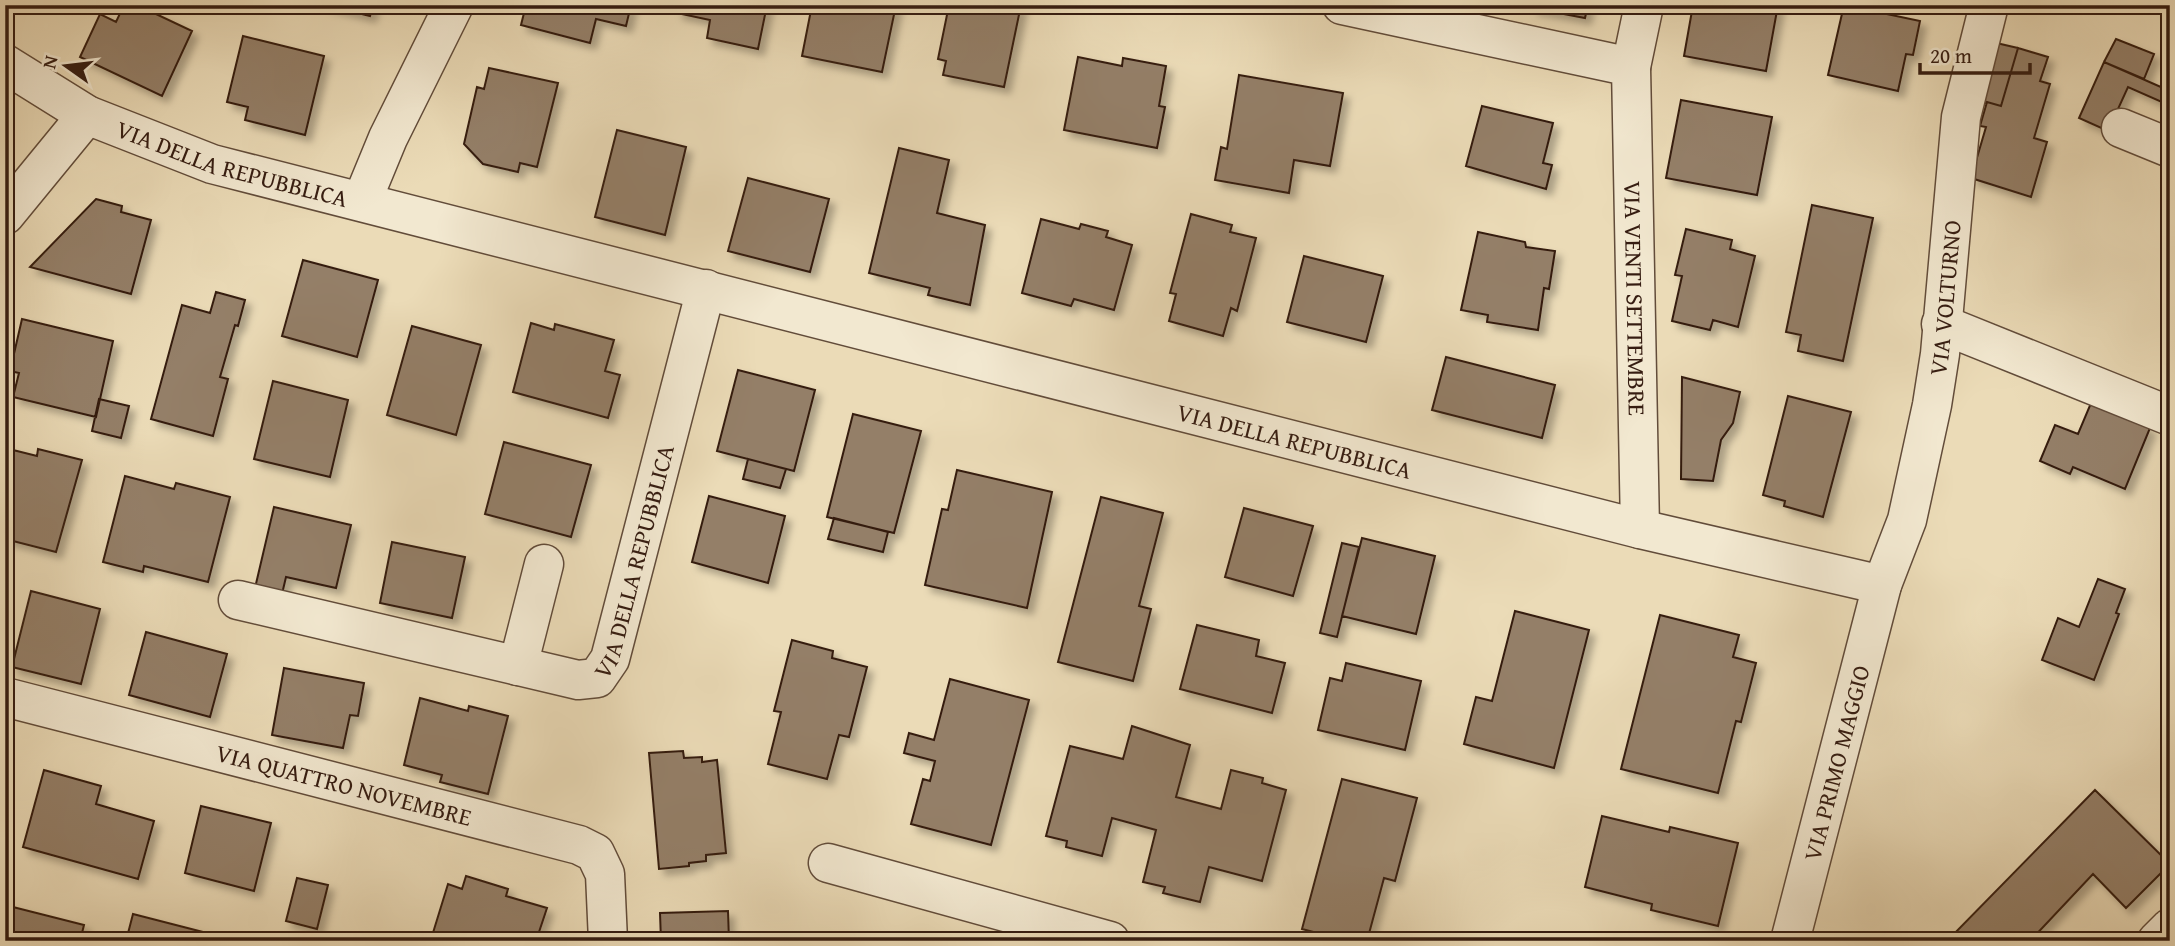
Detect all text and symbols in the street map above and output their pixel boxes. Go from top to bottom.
north arrow [32,32,102,102]
scale bar [1920,32,2030,76]
text: 20 m [1930,40,1972,71]
text: N [34,52,65,71]
street label: VIA DELLA REPUBBLICA [111,111,352,216]
street label: VIA VENTI SETTEMBRE [1616,181,1655,416]
street label: VIA VOLTURNO [1919,219,1969,378]
street label: VIA DELLA REPUBBLICA [1173,394,1416,488]
street label: VIA DELLA REPUBBLICA [584,440,683,685]
street label: VIA PRIMO MAGGIO [1794,661,1878,864]
street label: VIA QUATTRO NOVEMBRE [212,735,476,834]

